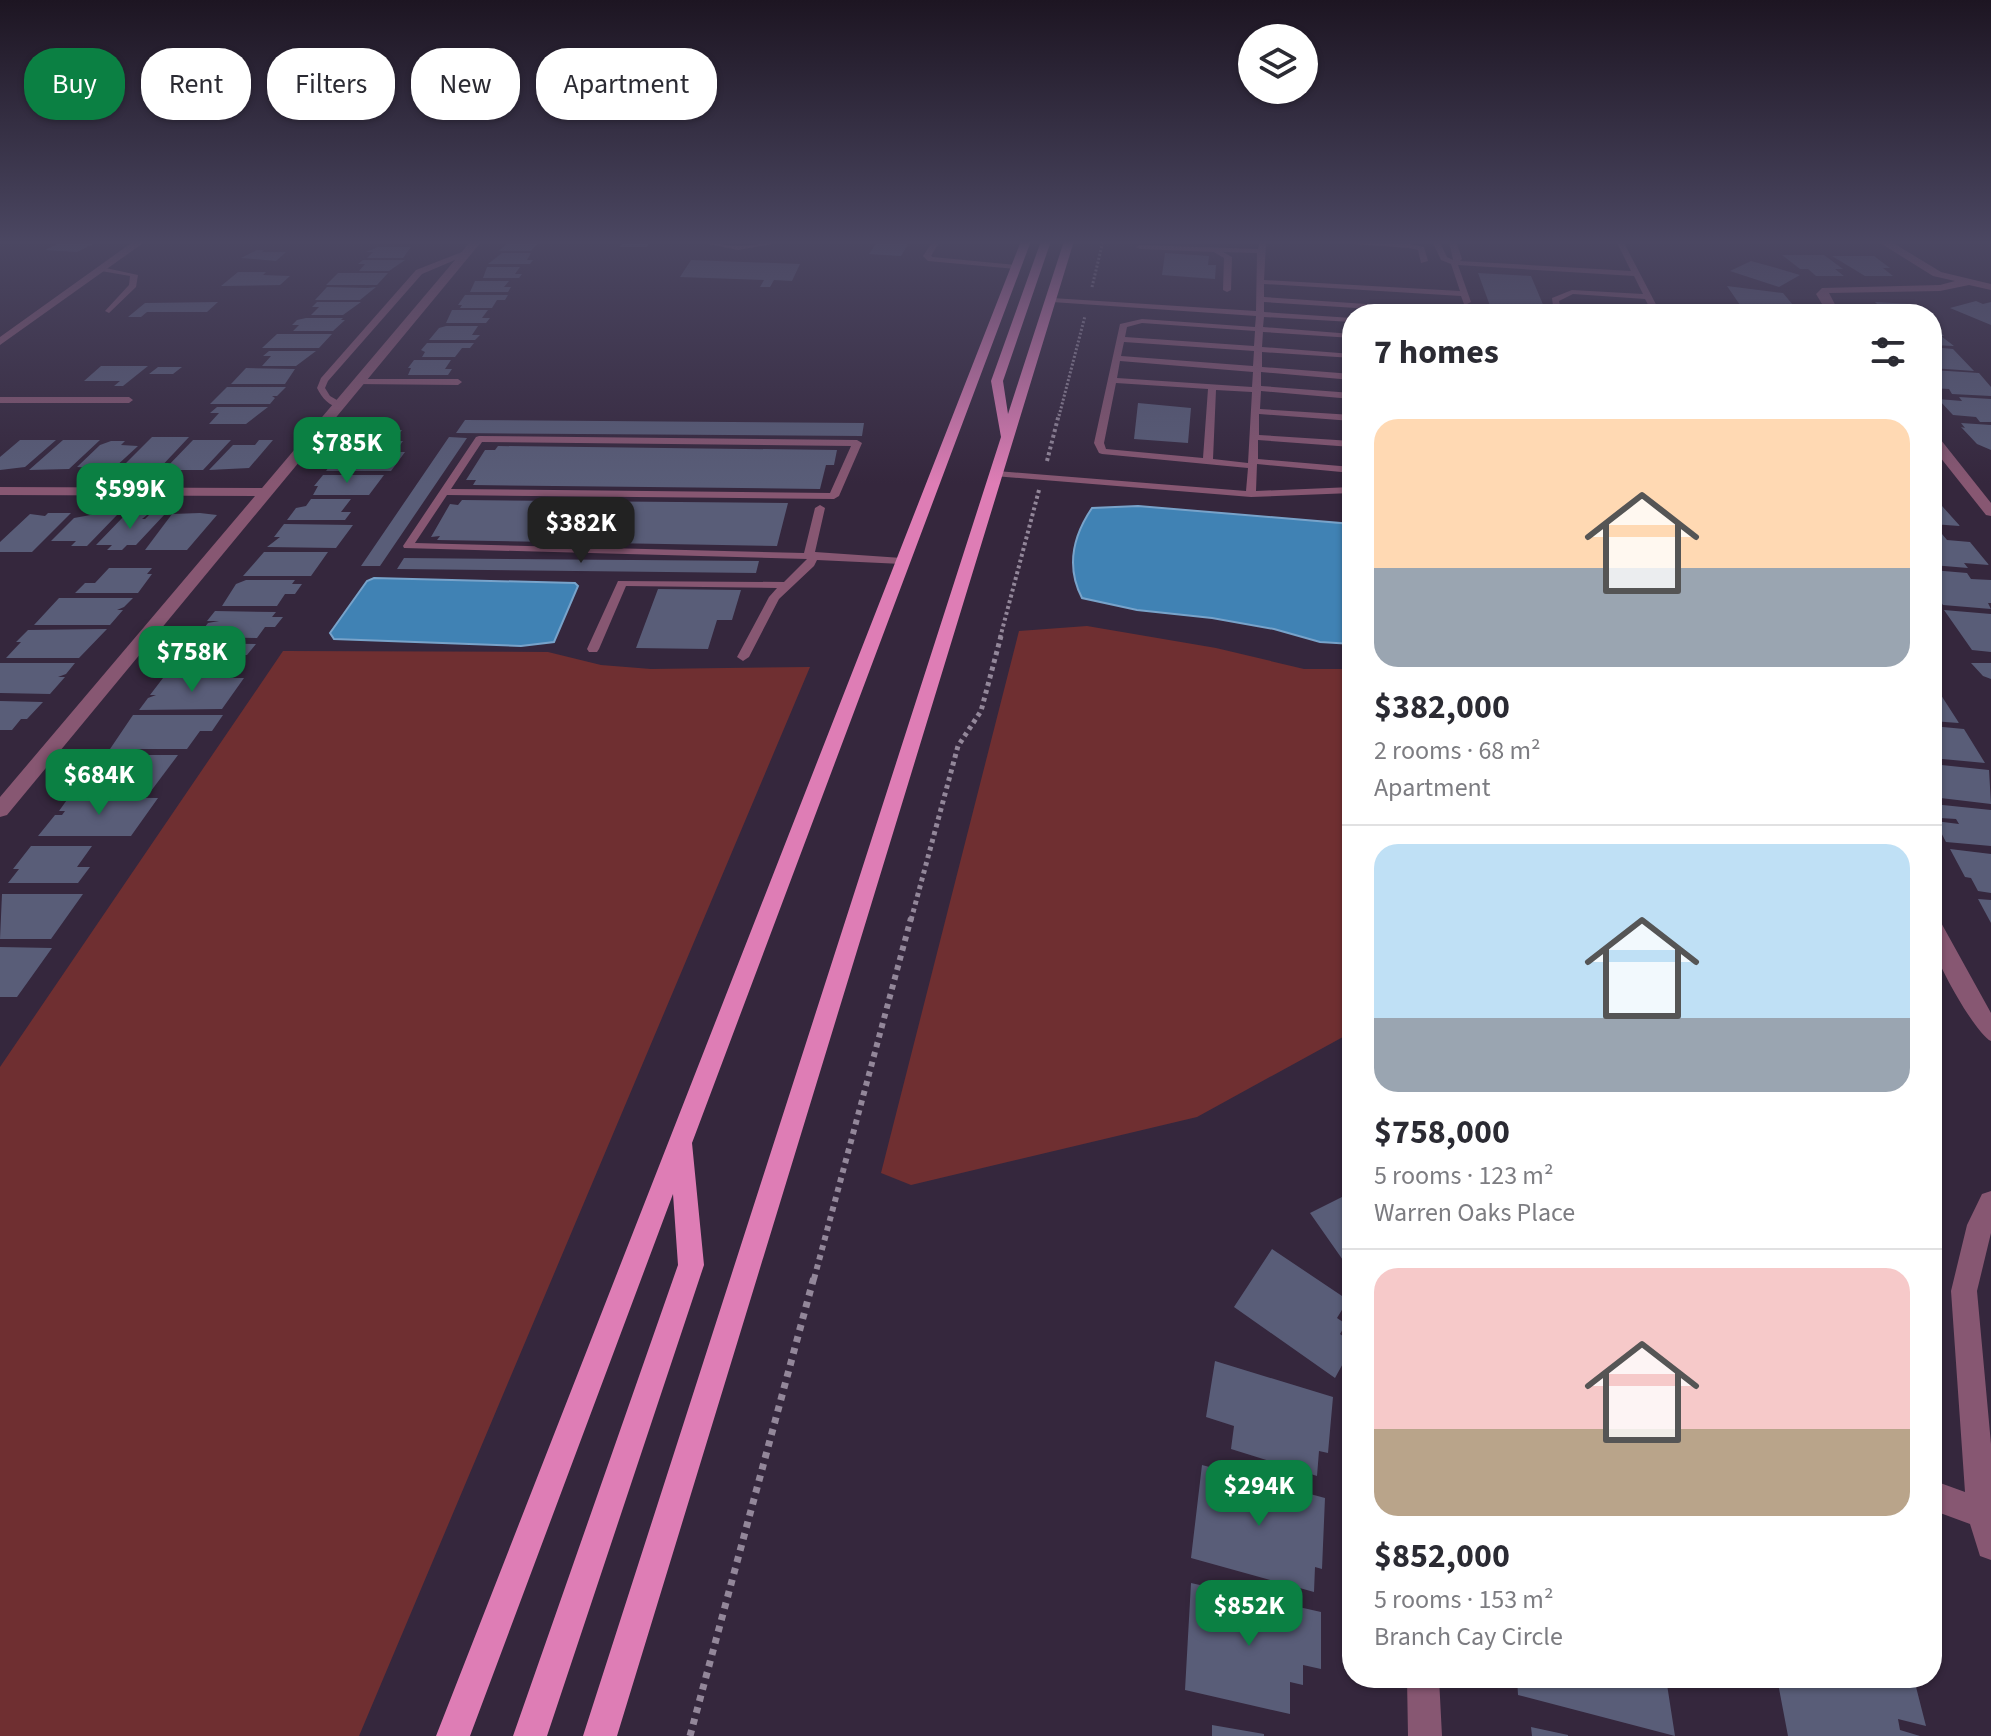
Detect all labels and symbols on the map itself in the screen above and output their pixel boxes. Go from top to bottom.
pin: $785K [291,417,403,485]
pin: $599K [74,463,186,531]
pin: $382K [525,497,637,565]
pin: $758K [136,626,248,694]
pin: $684K [43,749,155,817]
pin: $294K [1203,1460,1315,1528]
pin: $852K [1193,1580,1305,1648]

